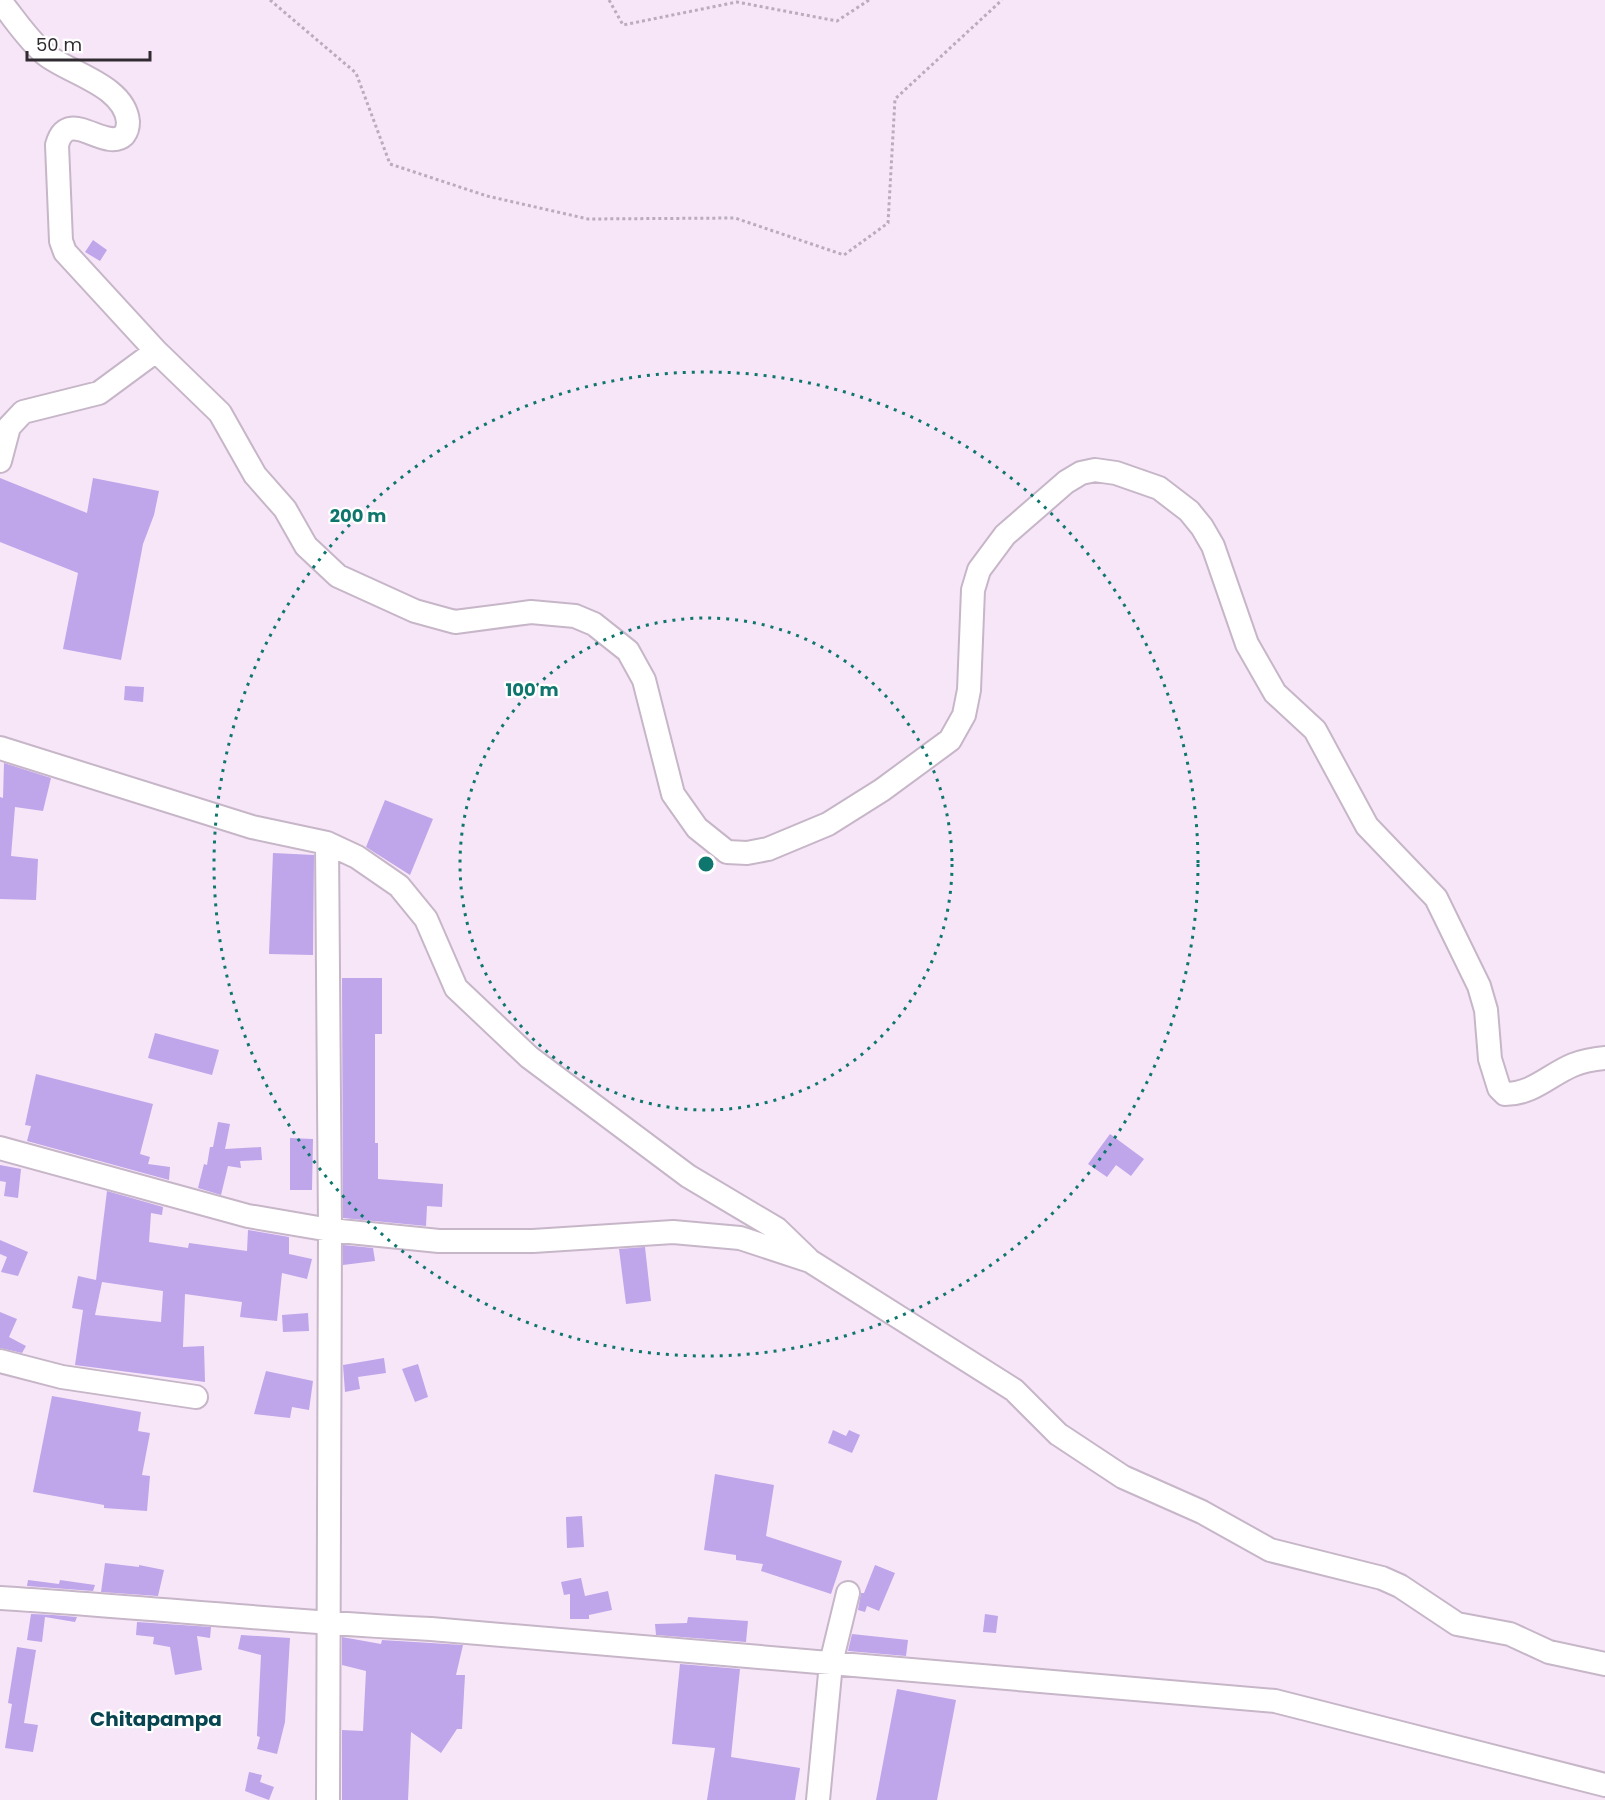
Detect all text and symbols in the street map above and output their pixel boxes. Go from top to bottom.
scale bar [27,24,150,62]
text: 50 m [36,32,82,57]
text: 200 m [330,503,386,528]
text: 100 m [505,677,559,702]
centre of rings [696,854,716,874]
district label: Chitapampa [90,1705,222,1733]

